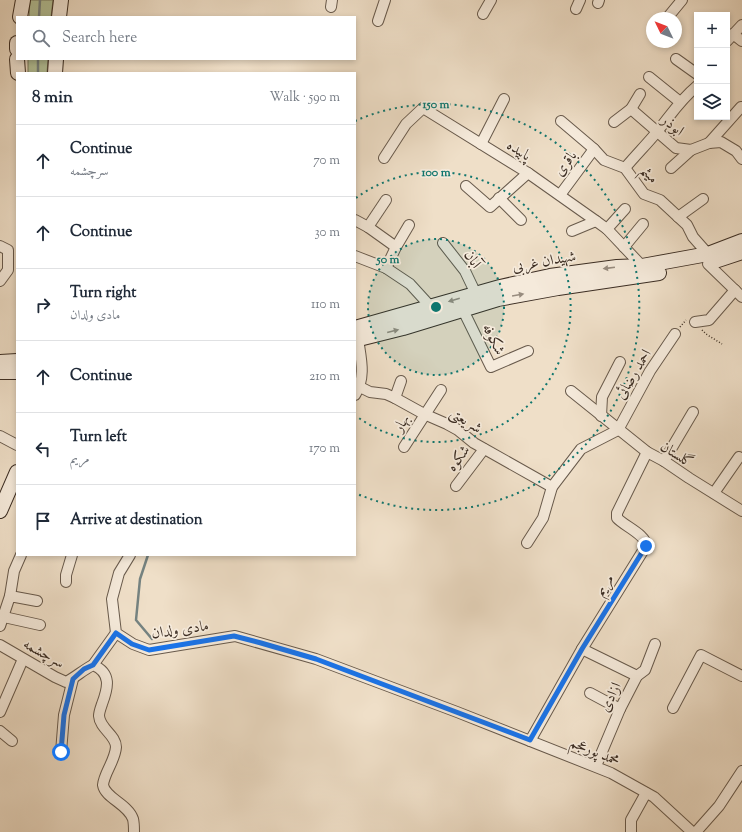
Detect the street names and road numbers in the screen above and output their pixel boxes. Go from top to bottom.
street label: ابوذر [655,109,688,142]
street label: پابیده [502,136,535,167]
street label: باقری [550,147,583,181]
street label: میثم [633,161,663,191]
street label: آبان [458,246,487,275]
street label: شهیدان غربی [511,247,578,278]
street label: شکوفه [476,320,509,359]
street label: احمد رضائی [611,346,658,404]
street label: شریعتی [445,403,485,439]
street label: بهار [388,411,416,438]
street label: گلستان [655,437,697,474]
street label: شکوه [442,441,476,476]
street label: مریم [590,571,621,601]
street label: مادی ولدان [150,616,210,645]
street label: سرچشمه [19,634,68,674]
street label: ازادی [595,679,628,716]
street label: محمد پورعجم [566,733,623,774]

